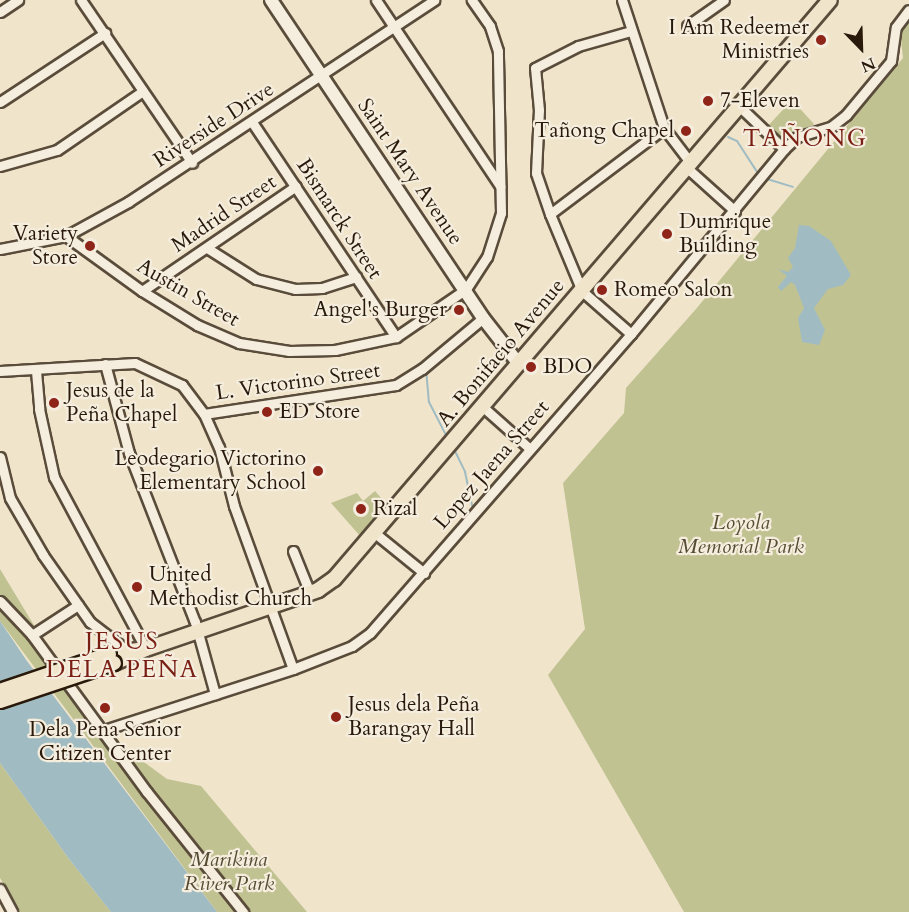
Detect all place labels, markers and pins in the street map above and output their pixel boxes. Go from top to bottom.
place label: I Am Redeemer Ministries [669,15,809,65]
marker: I Am Redeemer Ministries [814,33,828,47]
place label: 7-Eleven [720,88,800,114]
marker: 7-Eleven [701,94,715,108]
place label: Tañong Chapel [534,118,674,144]
marker: Tañong Chapel [679,124,693,138]
place label: Dumrique Building [679,209,771,259]
place label: Variety Store [13,221,78,271]
marker: Dumrique Building [660,227,674,241]
marker: Variety Store [83,239,97,253]
place label: Romeo Salon [614,277,732,303]
marker: Romeo Salon [595,283,609,297]
place label: Angel's Burger [314,297,447,323]
marker: Angel's Burger [452,303,466,317]
place label: BDO [543,354,592,380]
marker: BDO [524,360,538,374]
place label: Jesus de la Peña Chapel [66,378,177,428]
marker: Jesus de la Peña Chapel [47,396,61,410]
place label: ED Store [279,399,360,425]
marker: ED Store [260,405,274,419]
place label: Leodegario Victorino Elementary School [115,446,306,496]
marker: Leodegario Victorino Elementary School [311,464,325,478]
place label: Rizal [373,496,417,522]
marker: Rizal [354,502,368,516]
place label: United Methodist Church [149,562,312,612]
marker: United Methodist Church [130,580,144,594]
place label: Jesus dela Peña Barangay Hall [348,692,480,742]
marker: Dela Pena Senior Citizen Center [98,701,112,715]
marker: Jesus dela Peña Barangay Hall [329,710,343,724]
place label: Dela Pena Senior Citizen Center [29,717,181,767]

